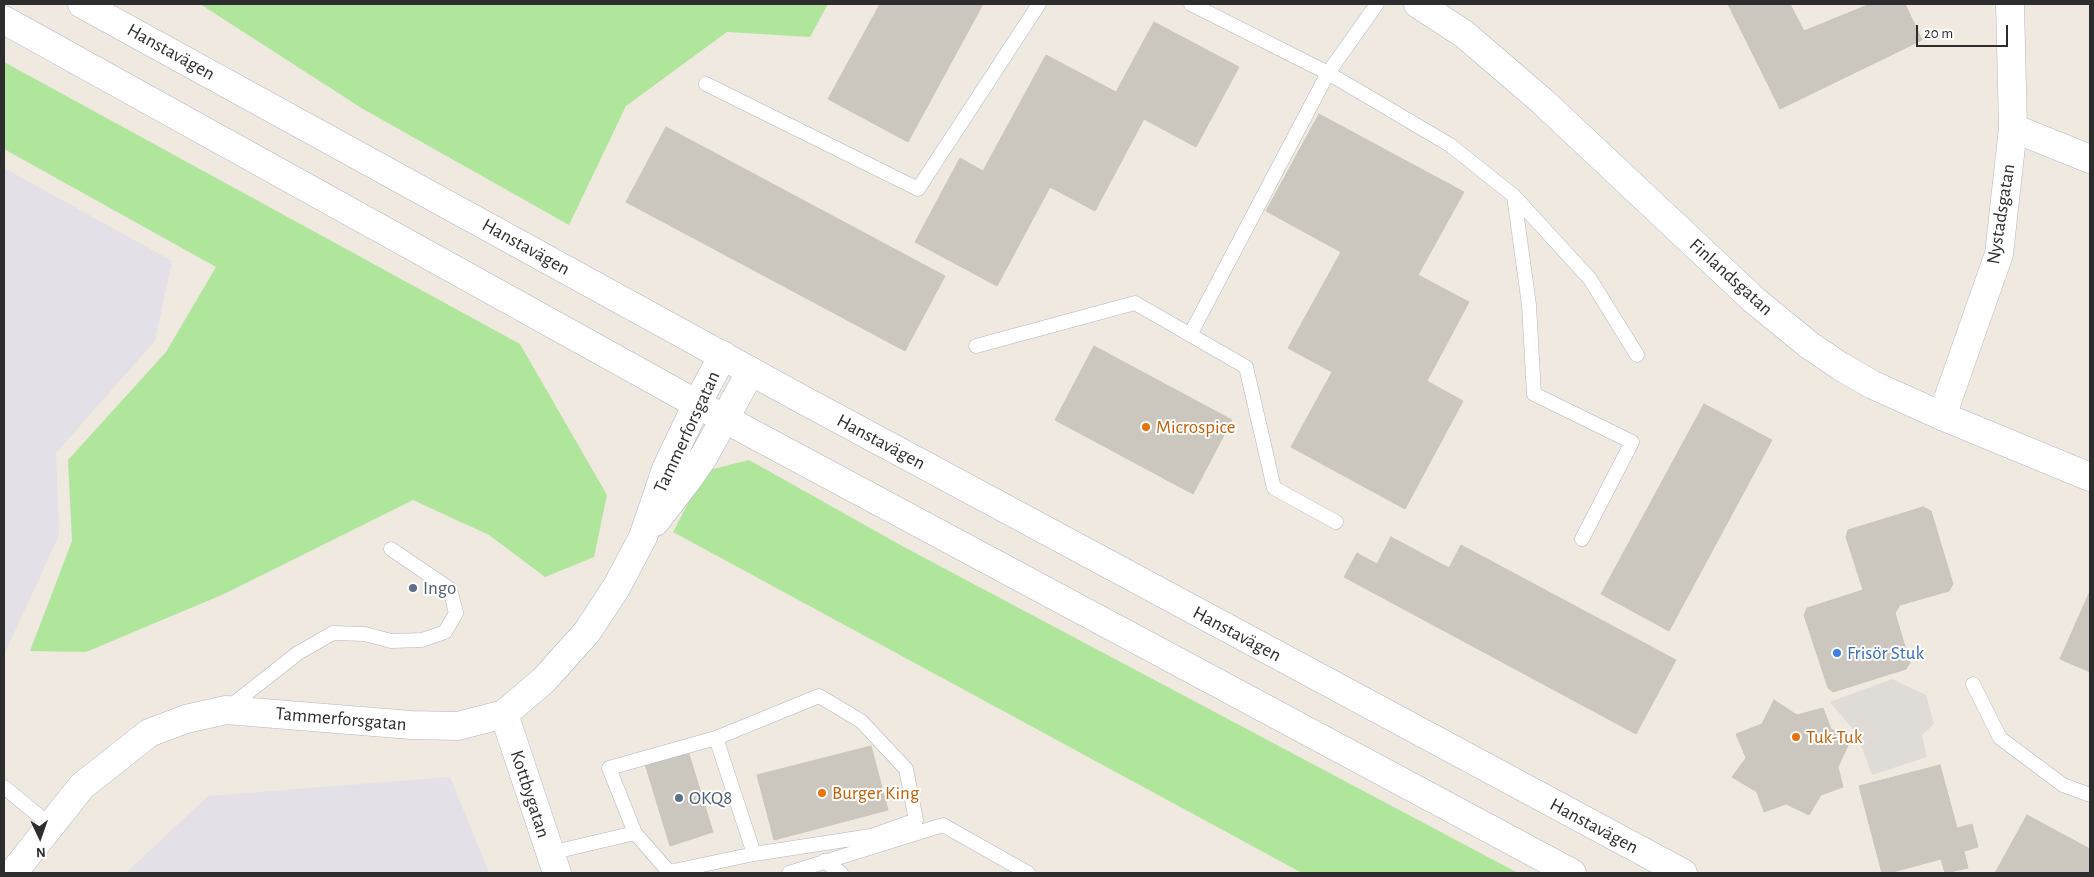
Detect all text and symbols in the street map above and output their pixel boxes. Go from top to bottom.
scale bar [1919,15,2012,47]
street label: Hanstavägen [123,19,219,85]
text: 20 m [1924,26,1953,41]
street label: Nystadsgatan [1982,162,2020,266]
street label: Hanstavägen [478,214,574,280]
street label: Finlandsgatan [1684,233,1778,321]
street label: Tammerforsgatan [649,367,725,497]
street label: Hanstavägen [833,409,929,475]
place label: Microspice [1156,416,1236,438]
marker: Microspice [1140,421,1152,433]
place label: Ingo [423,577,456,599]
marker: Ingo [407,582,419,594]
street label: Hanstavägen [1189,601,1285,667]
place label: Frisör Stuk [1847,642,1924,664]
marker: Frisör Stuk [1831,647,1843,659]
street label: Tammerforsgatan [274,702,408,736]
place label: Tuk-Tuk [1806,726,1862,748]
marker: Tuk-Tuk [1790,731,1802,743]
street label: Kottbygatan [505,747,555,841]
place label: Burger King [832,782,919,804]
place label: OKQ8 [689,787,732,809]
marker: Burger King [816,787,828,799]
marker: OKQ8 [673,792,685,804]
street label: Hanstavägen [1546,793,1642,859]
north arrow [15,812,65,862]
text: N [36,845,46,859]

